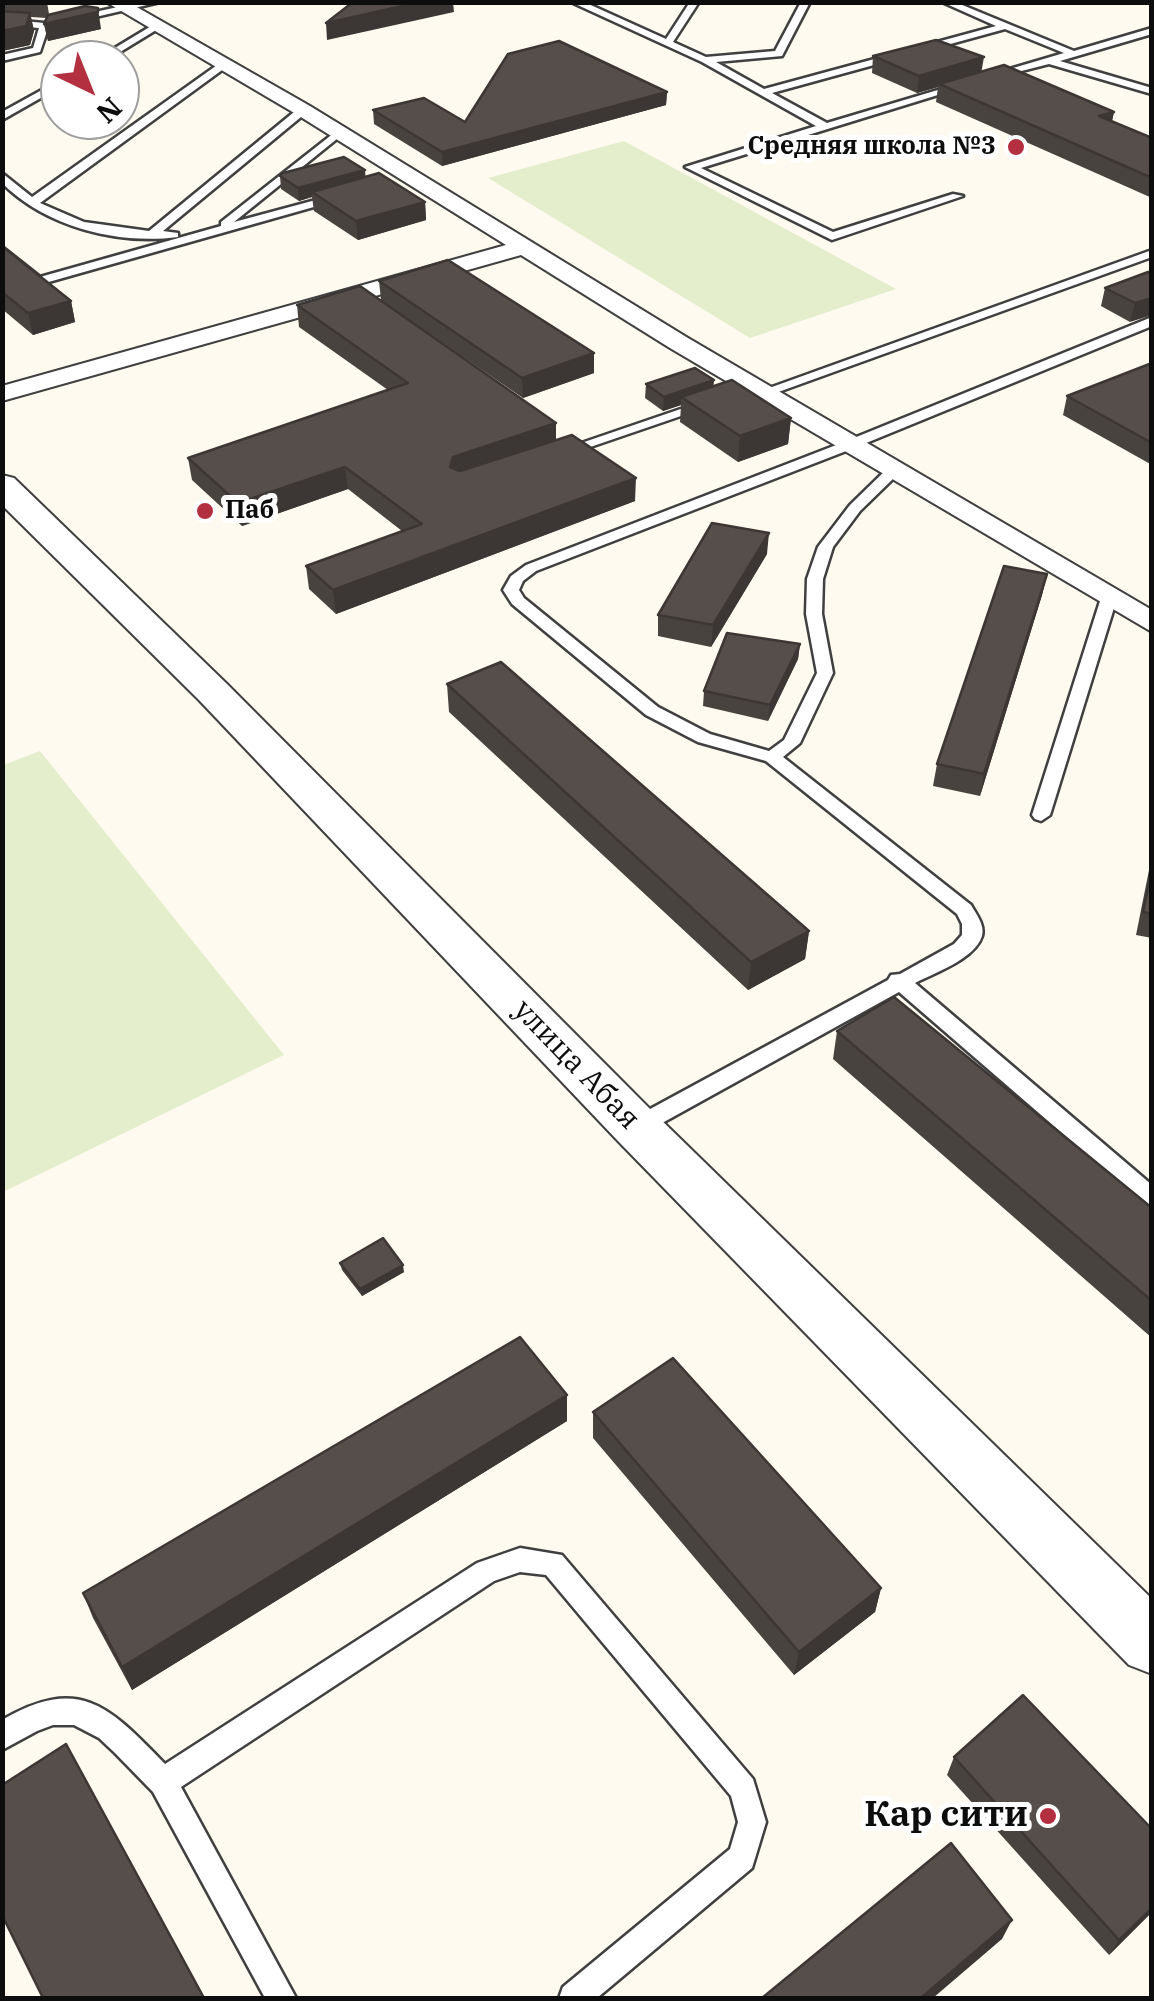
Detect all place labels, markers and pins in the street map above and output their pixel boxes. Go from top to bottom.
place label: Средняя школа №3 [748,132,996,162]
marker: Средняя школа №3 [1005,136,1027,158]
place label: Паб [225,496,274,526]
marker: Паб [194,500,216,522]
place label: Кар сити [864,1795,1028,1837]
marker: Кар сити [1037,1805,1059,1827]

